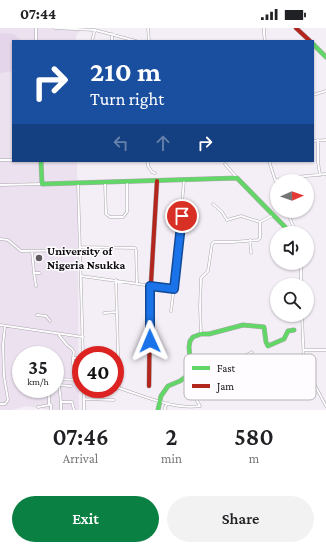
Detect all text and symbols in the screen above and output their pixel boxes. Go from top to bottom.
text: 07:44 [20,6,56,22]
icon: right [24,56,76,108]
text: 210 m [90,56,161,87]
text: Turn right [90,89,164,109]
icon: left [110,132,132,154]
icon: ahead [152,132,174,154]
icon: right [194,132,216,154]
north arrow [270,174,314,218]
map controls [270,174,314,322]
pin [165,199,199,233]
icon: arrive [171,205,193,227]
button: sound [270,226,314,270]
place label: University of Nigeria Nsukka [47,244,125,272]
marker: University of Nigeria Nsukka [34,253,44,263]
button: search [270,278,314,322]
position arrow [129,320,171,362]
speed limit sign: 40 [72,346,124,398]
legend [184,354,316,400]
text: 35 [28,356,48,378]
text: Fast [217,362,236,374]
text: km/h [27,376,49,387]
text: Jam [216,380,234,393]
text: 07:46 [52,423,109,450]
text: 2 [166,423,177,450]
text: 580 [234,423,274,450]
text: Arrival [63,451,98,466]
text: min [161,451,182,466]
text: m [249,451,259,466]
button: Exit [12,496,159,542]
button: Share [167,496,314,542]

